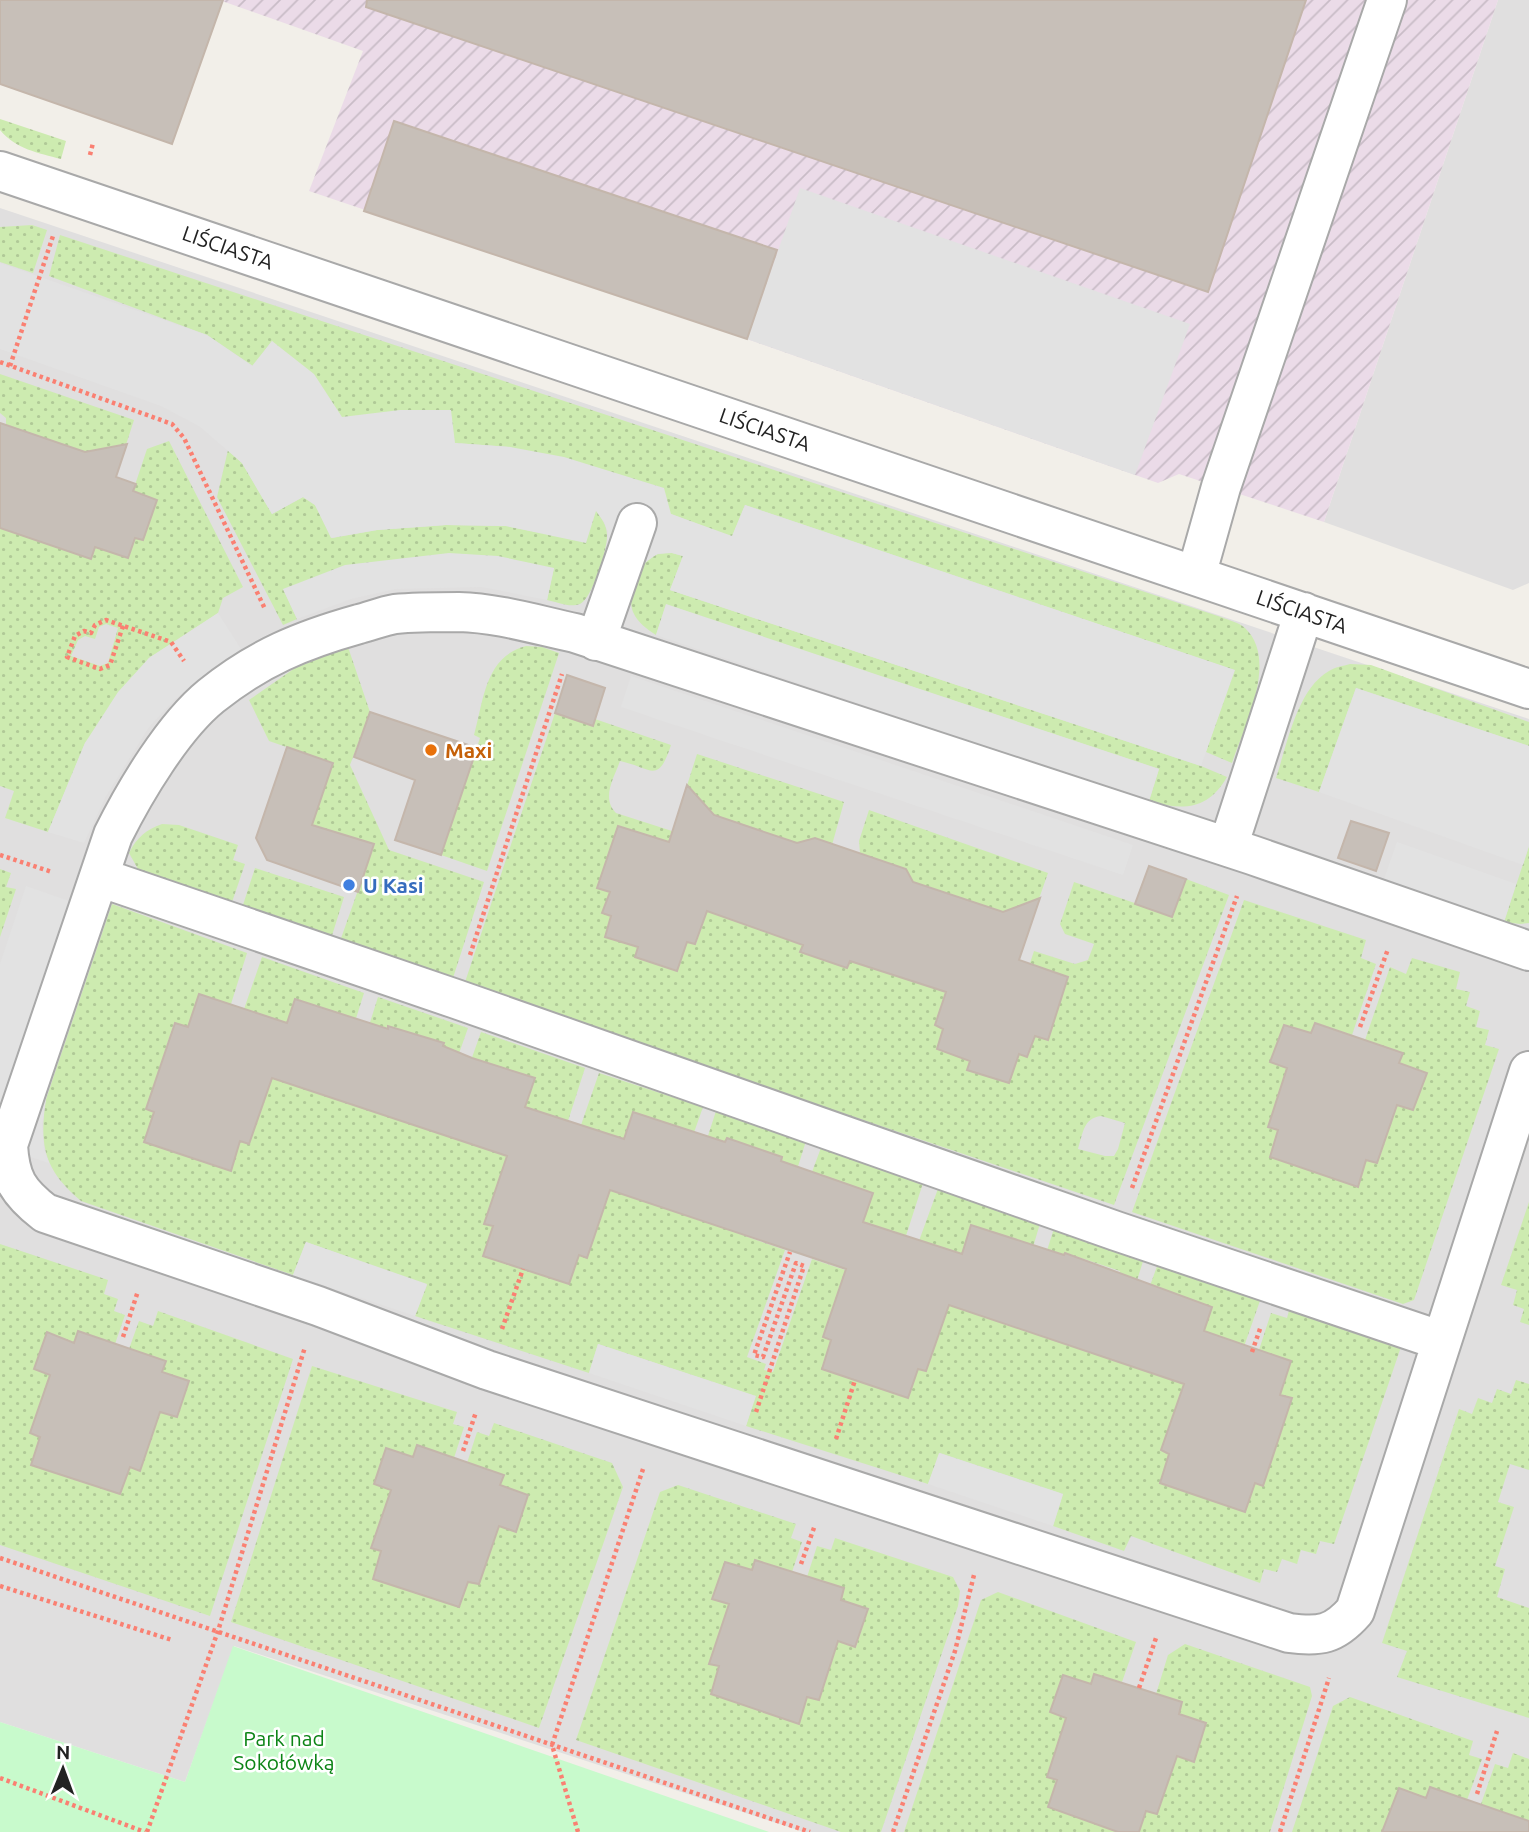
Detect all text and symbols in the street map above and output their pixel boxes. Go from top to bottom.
street label: LIŚCIASTA [179,220,277,274]
street label: LIŚCIASTA [716,402,814,456]
street label: LIŚCIASTA [1253,584,1351,638]
place label: Maxi [445,738,492,762]
marker: Maxi [423,742,439,758]
place label: U Kasi [363,873,424,897]
marker: U Kasi [341,877,357,893]
park label: Park nad Sokołówką [233,1726,335,1774]
north arrow [28,1734,98,1804]
text: N [56,1741,71,1763]

